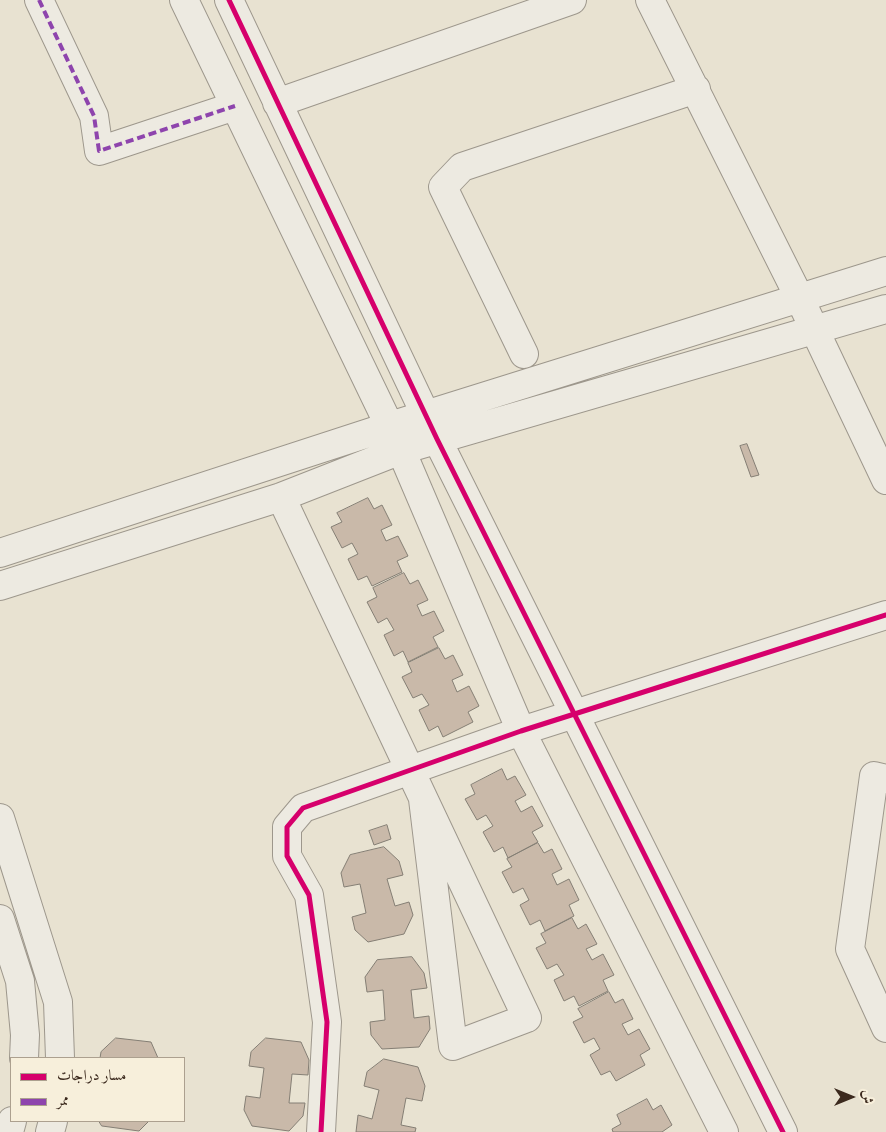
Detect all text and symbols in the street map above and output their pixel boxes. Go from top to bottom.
legend [10,1057,185,1122]
text: مسار دراجات [57,1066,126,1087]
north arrow [826,1072,876,1122]
text: ش [856,1090,876,1104]
text: ممر [57,1091,69,1112]

